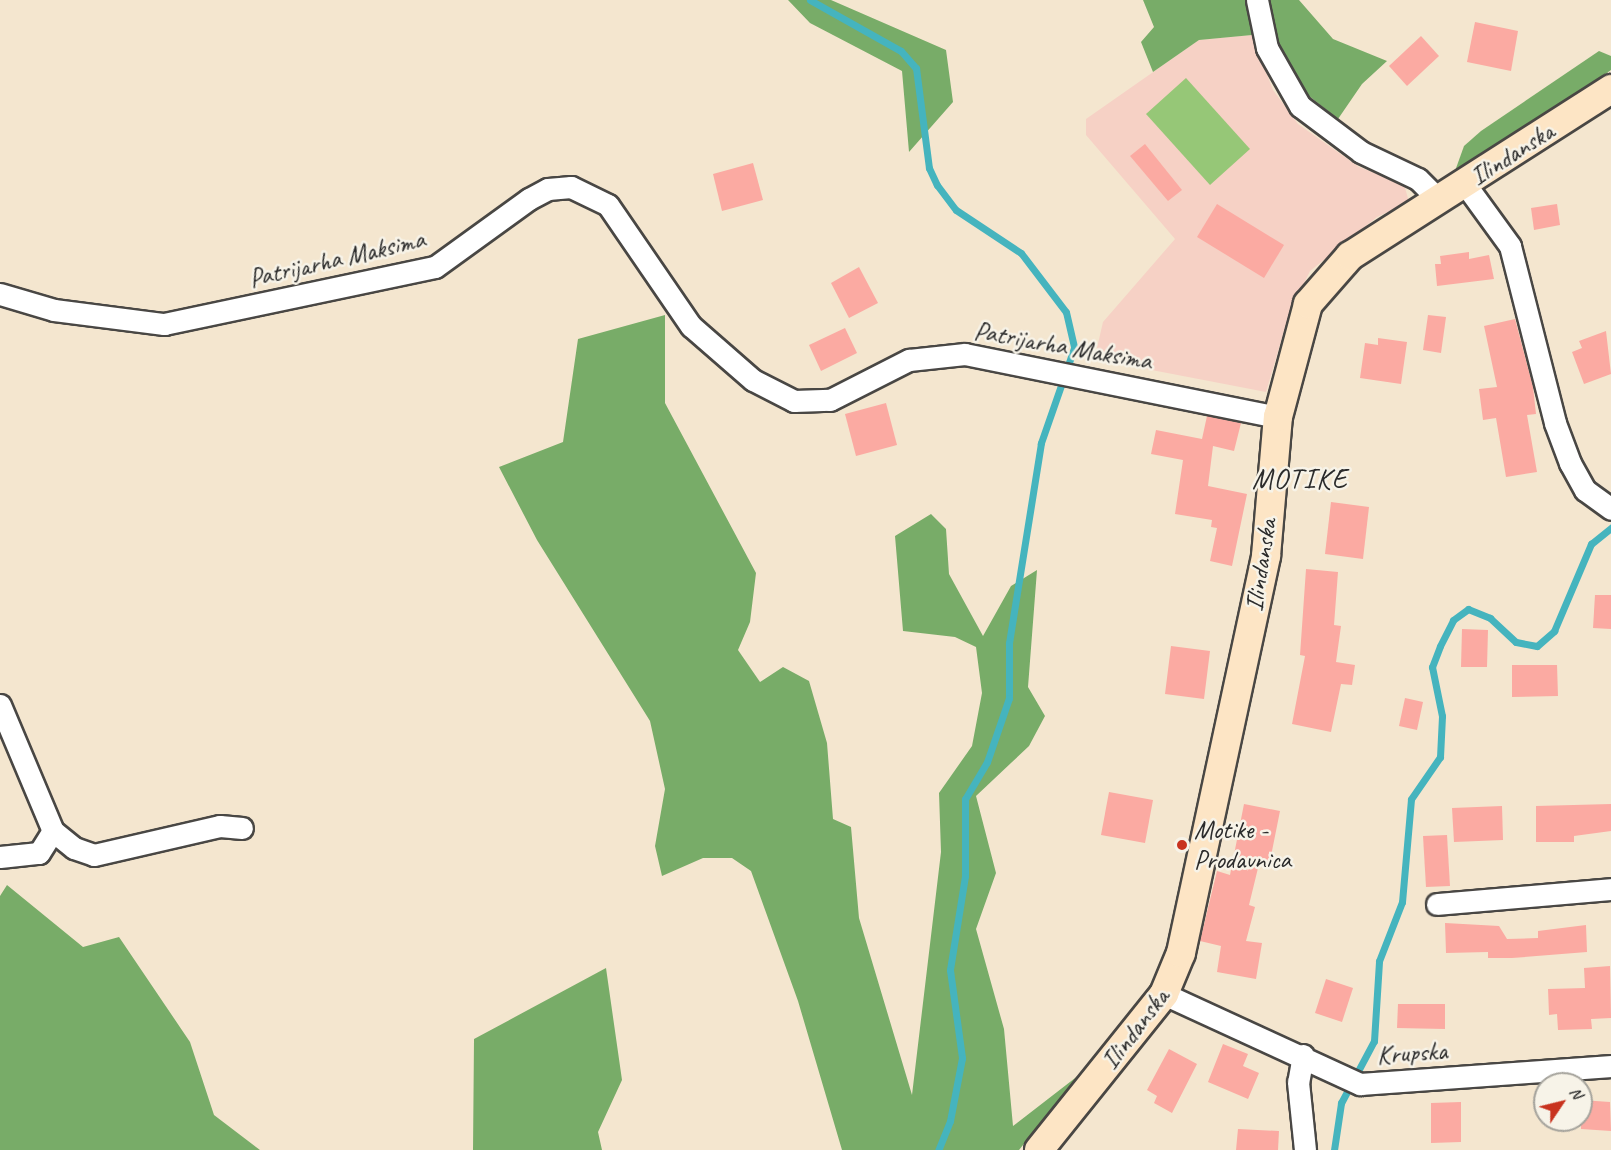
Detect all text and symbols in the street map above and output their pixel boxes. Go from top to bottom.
street label: Ilindanska [1464,116,1560,192]
street label: Patrijarha Maksima [247,224,427,294]
street label: Patrijarha Maksima [972,315,1154,377]
district label: MOTIKE [1252,462,1348,496]
street label: Ilindanska [1238,517,1284,613]
place label: Motike - Prodavnica [1194,814,1291,876]
marker: Motike - Prodavnica [1175,838,1189,852]
street label: Ilindanska [1094,982,1176,1076]
street label: Krupska [1376,1035,1448,1071]
north arrow [1533,1072,1593,1132]
text: N [1565,1083,1587,1103]

